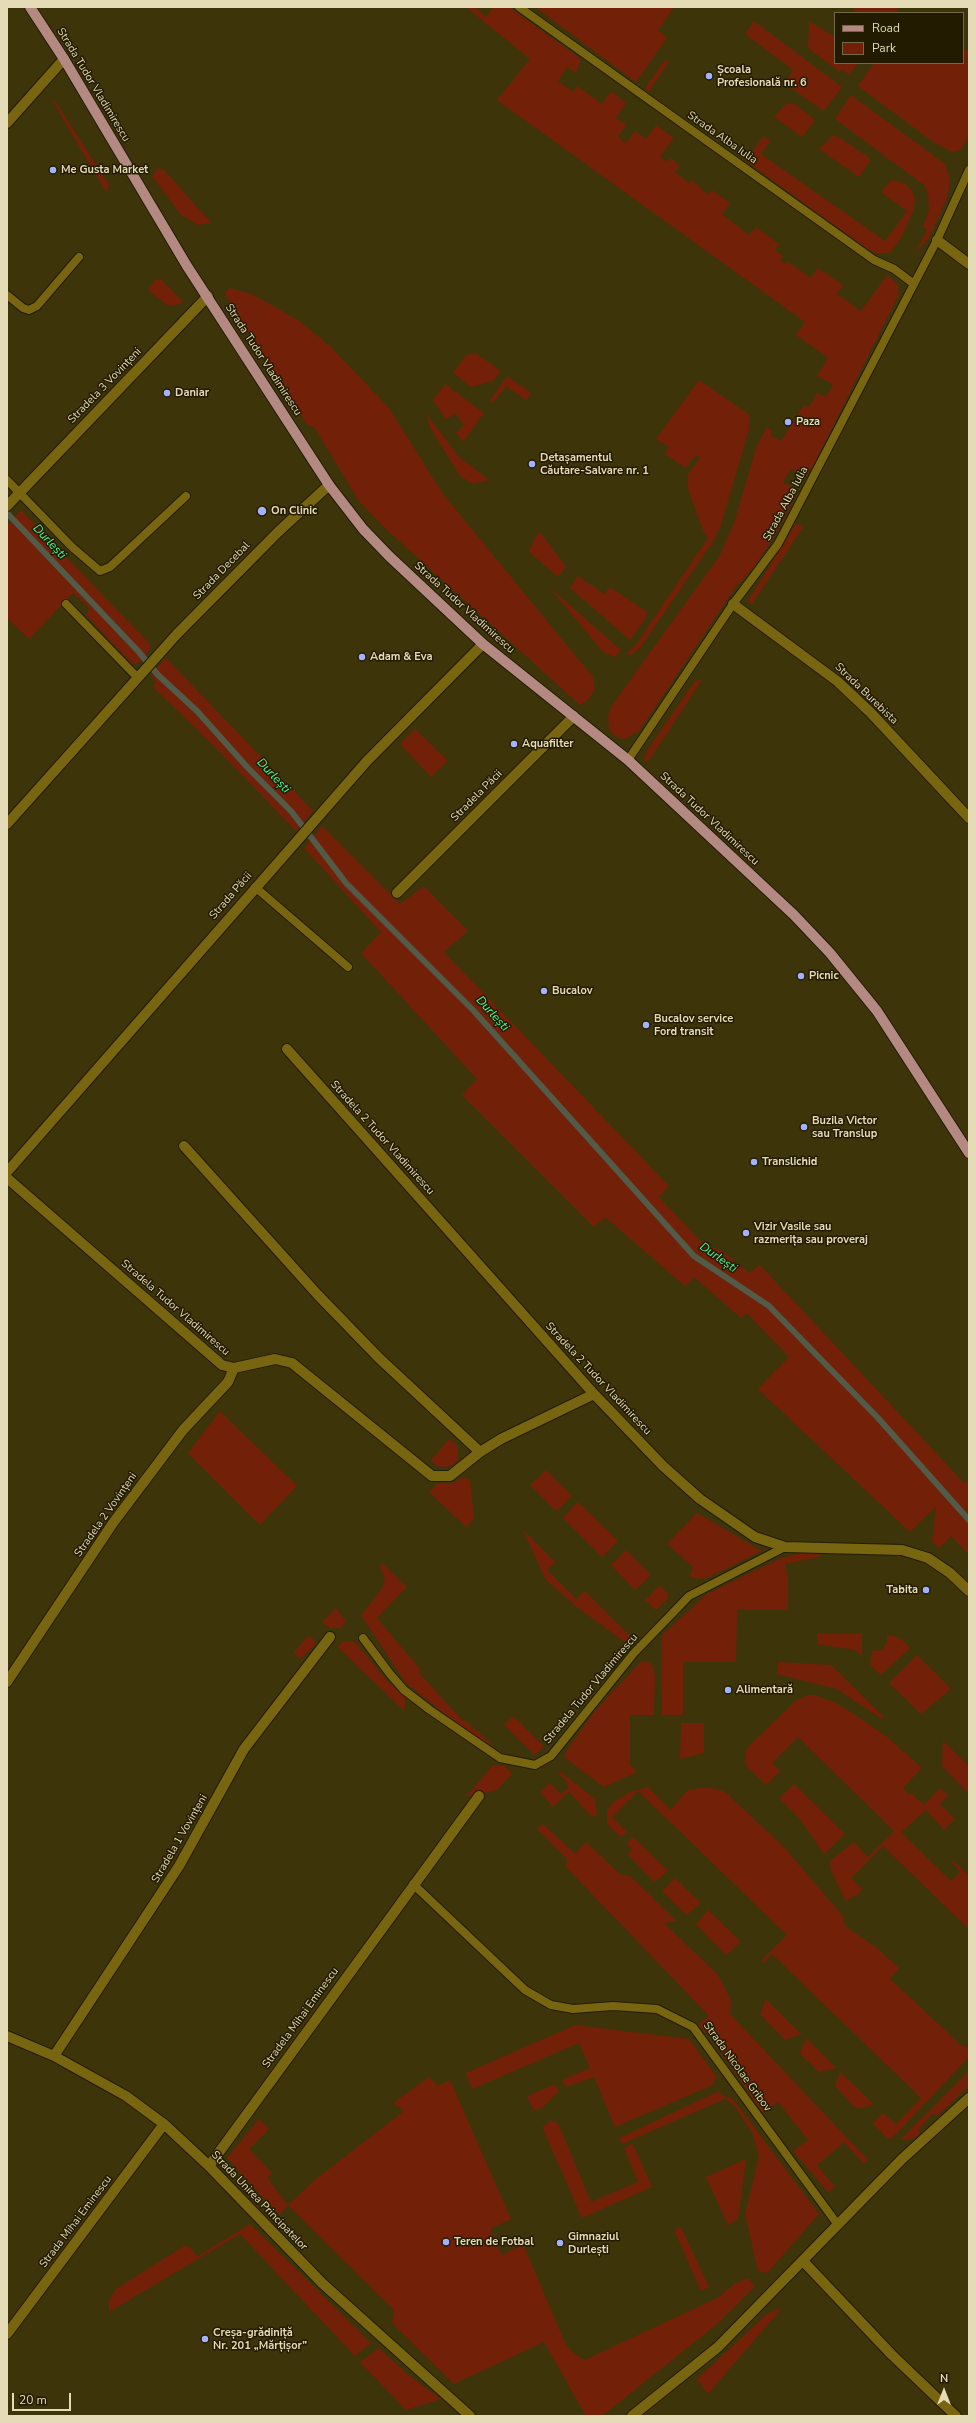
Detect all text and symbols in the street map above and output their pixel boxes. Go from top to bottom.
legend [834,12,964,64]
text: Road [872,20,900,36]
street label: Strada Tudor Vladimirescu [54,26,132,144]
text: Park [872,40,896,56]
place label: Școala Profesională nr. 6 [717,63,807,89]
marker: Școala Profesională nr. 6 [704,71,714,81]
street label: Strada Alba Iulia [684,109,760,167]
place label: Me Gusta Market [61,163,148,177]
marker: Me Gusta Market [48,165,58,175]
street label: Strada Tudor Vladimirescu [222,302,304,418]
street label: Stradela 3 Vovințeni [66,346,144,426]
place label: Daniar [175,386,209,400]
marker: Daniar [162,388,172,398]
place label: Paza [796,415,820,429]
marker: Paza [783,417,793,427]
place label: Detașamentul Căutare-Salvare nr. 1 [540,451,649,477]
marker: Detașamentul Căutare-Salvare nr. 1 [527,459,537,469]
street label: Strada Alba Iulia [761,465,811,543]
place label: On Clinic [271,504,317,518]
marker: On Clinic [256,505,268,517]
water label: Durlești [29,522,69,562]
street label: Strada Decebal [191,539,253,603]
street label: Strada Tudor Vladimirescu [411,559,517,657]
place label: Adam & Eva [370,650,433,664]
marker: Adam & Eva [357,652,367,662]
street label: Strada Burebista [832,661,900,727]
place label: Aquafilter [522,737,574,751]
marker: Aquafilter [509,739,519,749]
water label: Durlești [253,756,293,796]
street label: Stradela Păcii [449,768,505,824]
street label: Strada Tudor Vladimirescu [657,770,761,868]
street label: Strada Păcii [207,870,255,922]
place label: Picnic [809,969,839,983]
marker: Picnic [796,971,806,981]
place label: Bucalov [552,984,593,998]
marker: Bucalov [539,986,549,996]
water label: Durlești [472,993,512,1035]
place label: Bucalov service Ford transit [654,1012,733,1038]
marker: Bucalov service Ford transit [641,1020,651,1030]
street label: Stradela 2 Tudor Vladimirescu [327,1078,437,1198]
place label: Buzila Victor sau Translup [812,1114,877,1140]
marker: Buzila Victor sau Translup [799,1122,809,1132]
place label: Translichid [762,1155,817,1169]
marker: Translichid [749,1157,759,1167]
place label: Vizir Vasile sau razmerița sau proveraj [754,1220,868,1246]
marker: Vizir Vasile sau razmerița sau proveraj [741,1228,751,1238]
water label: Durlești [696,1240,740,1276]
street label: Stradela Tudor Vladimirescu [118,1257,232,1359]
street label: Stradela 2 Tudor Vladimirescu [542,1320,654,1438]
street label: Stradela 2 Vovințeni [72,1470,140,1560]
place label: Tabita [886,1583,918,1597]
marker: Tabita [921,1585,931,1595]
street label: Stradela Tudor Vladimirescu [541,1631,641,1747]
place label: Alimentară [736,1683,793,1697]
marker: Alimentară [723,1685,733,1695]
street label: Stradela 1 Vovințeni [149,1792,211,1886]
street label: Stradela Mihai Eminescu [260,1965,342,2071]
street label: Strada Nicolae Gribov [700,2020,774,2114]
street label: Strada Unirea Principatelor [208,2149,310,2253]
street label: Strada Mihai Eminescu [37,2173,115,2271]
place label: Gimnaziul Durlești [568,2230,619,2256]
place label: Teren de Fotbal [454,2235,534,2249]
marker: Teren de Fotbal [441,2237,451,2247]
marker: Gimnaziul Durlești [555,2238,565,2248]
place label: Creșa-grădiniță Nr. 201 „Mărțișor” [213,2326,307,2352]
marker: Creșa-grădiniță Nr. 201 „Mărțișor” [200,2334,210,2344]
north arrow [924,2371,964,2411]
text: N [940,2371,948,2386]
scale bar [14,2385,73,2411]
text: 20 m [19,2392,47,2408]

